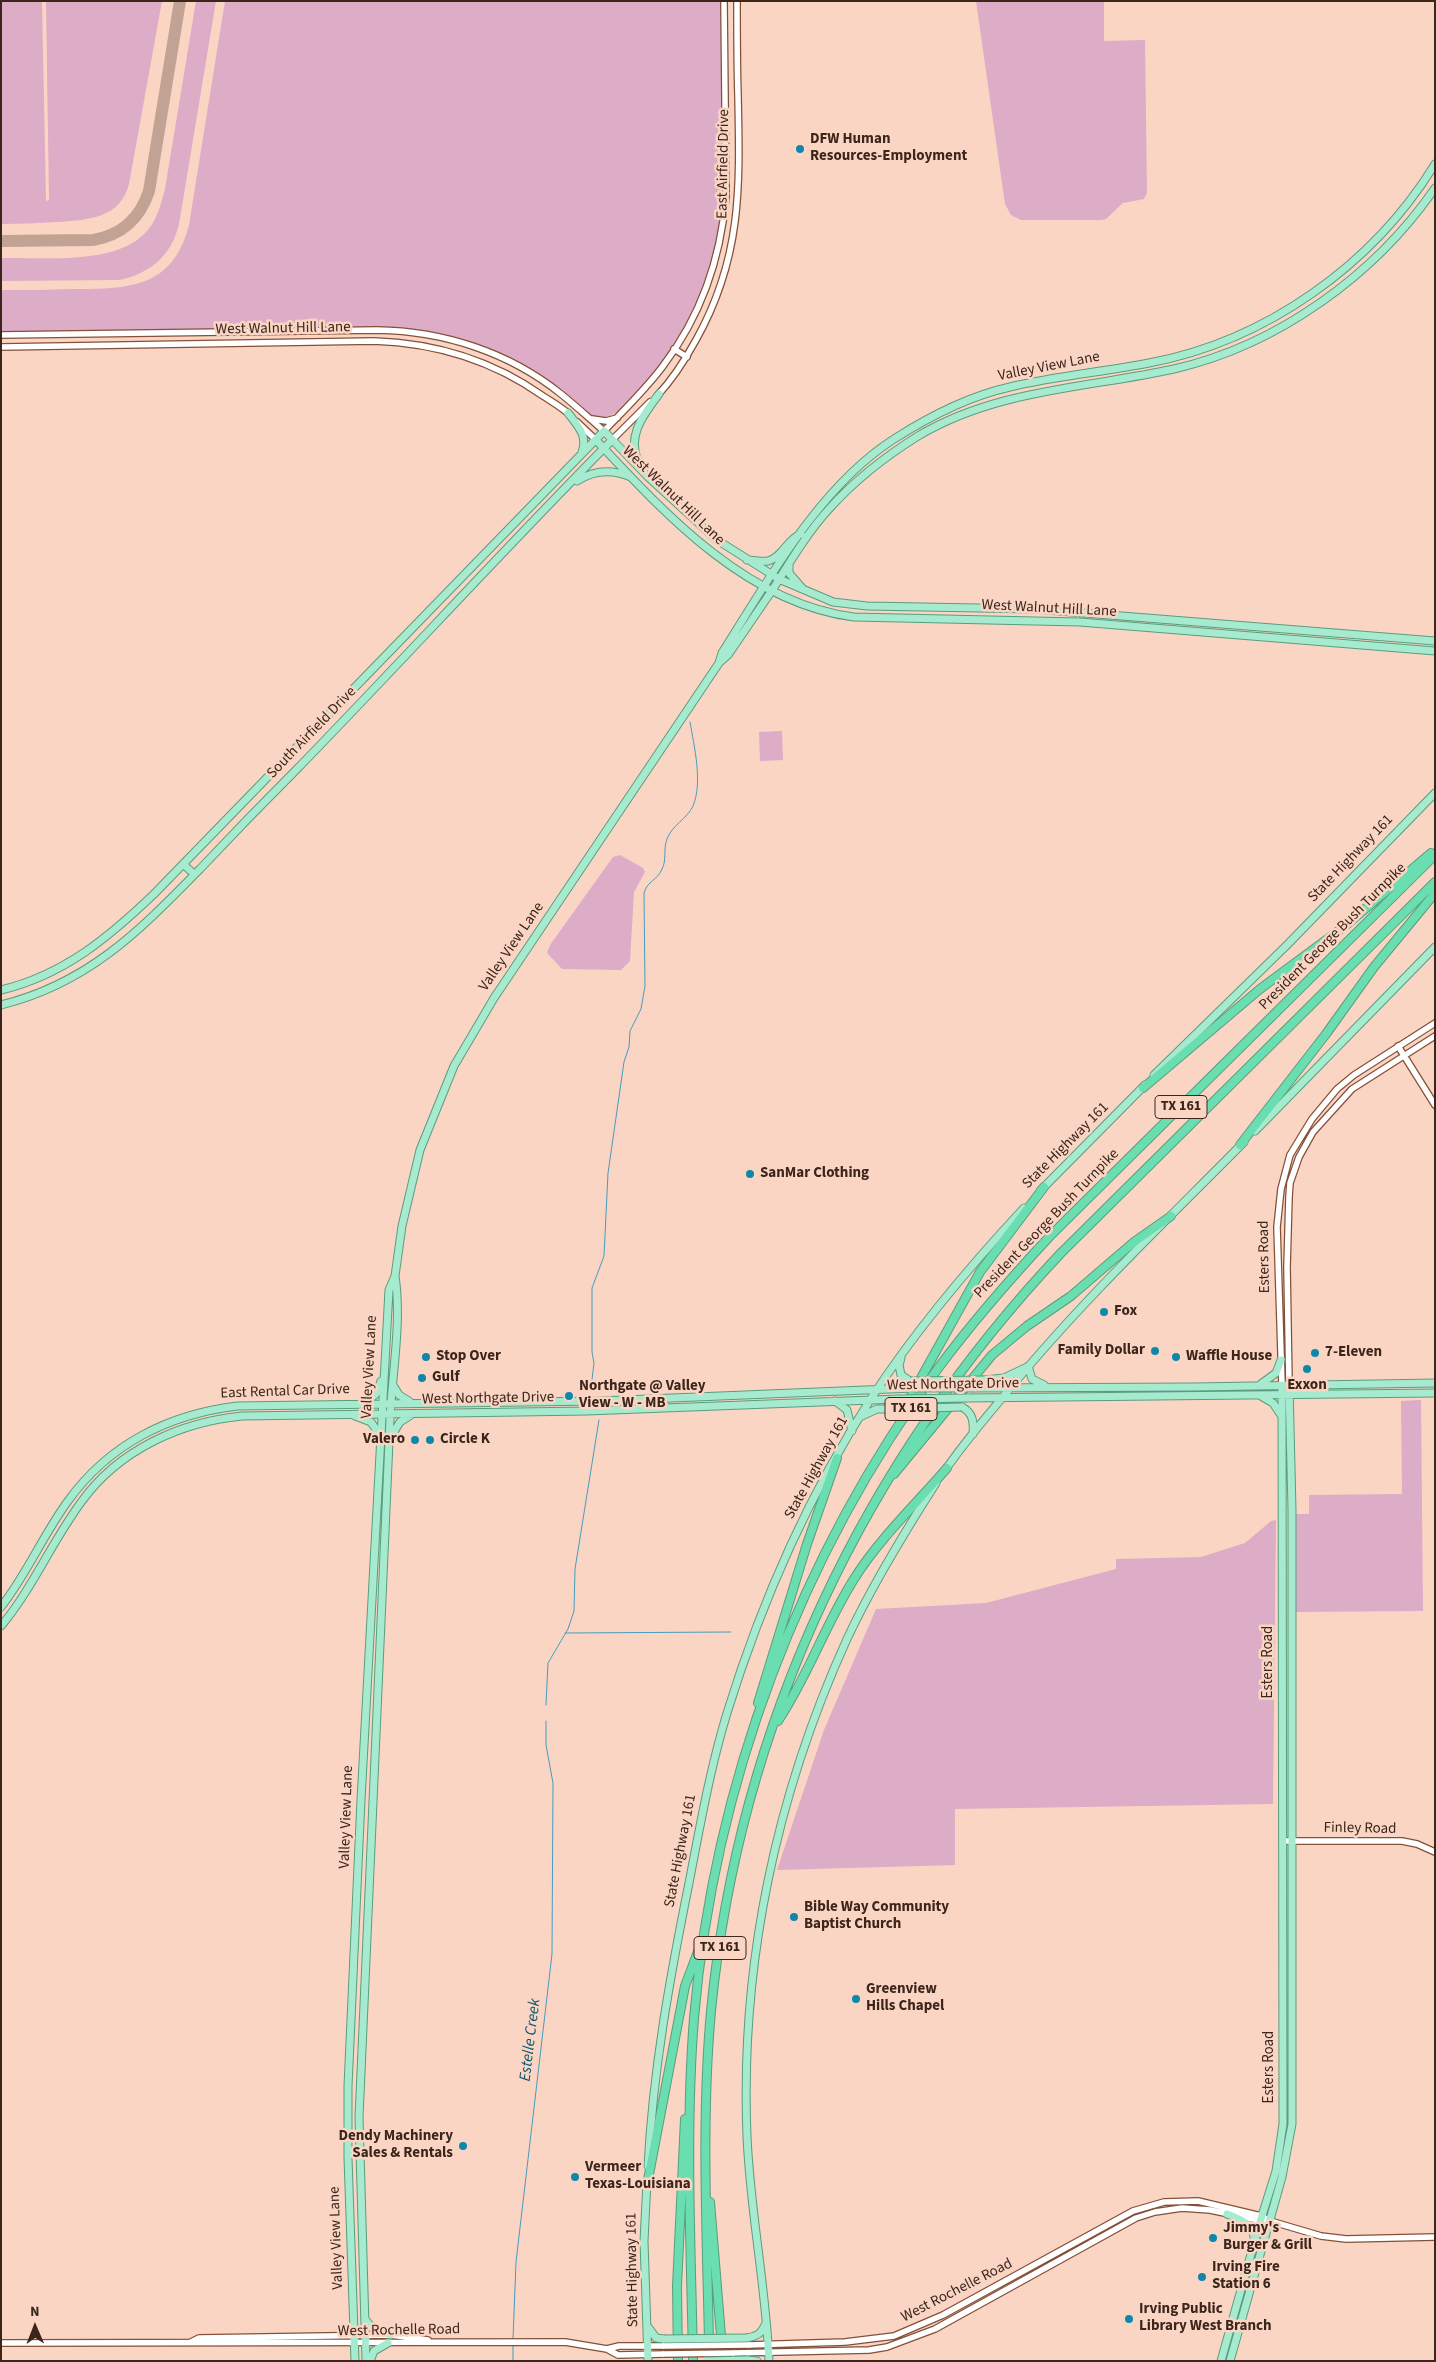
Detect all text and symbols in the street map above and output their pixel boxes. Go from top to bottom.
street label: East Airfield Drive [714,109,734,219]
place label: DFW Human Resources-Employment [810,131,967,166]
marker: DFW Human Resources-Employment [794,143,806,155]
street label: West Walnut Hill Lane [215,319,351,339]
street label: Valley View Lane [997,348,1101,386]
street label: West Walnut Hill Lane [618,443,728,549]
street label: West Walnut Hill Lane [981,596,1117,622]
street label: South Airfield Drive [264,683,360,783]
street label: State Highway 161 [1305,811,1397,907]
street label: President George Bush Turnpike [1256,860,1410,1014]
street label: Valley View Lane [476,899,548,995]
road number: TX 161 [1155,1096,1207,1118]
street label: State Highway 161 [1019,1099,1113,1193]
street label: President George Bush Turnpike [971,1146,1123,1302]
place label: SanMar Clothing [760,1165,869,1183]
marker: SanMar Clothing [744,1168,756,1180]
street label: Esters Road [1255,1220,1275,1294]
place label: Fox [1114,1303,1137,1321]
marker: Fox [1098,1306,1110,1318]
street label: Valley View Lane [358,1315,382,1419]
place label: Family Dollar [1057,1342,1145,1360]
place label: 7-Eleven [1325,1344,1382,1362]
marker: Family Dollar [1149,1345,1161,1357]
marker: 7-Eleven [1309,1347,1321,1359]
place label: Stop Over [436,1348,501,1366]
place label: Waffle House [1186,1348,1272,1366]
marker: Stop Over [420,1351,432,1363]
marker: Waffle House [1170,1351,1182,1363]
marker: Exxon [1301,1363,1313,1375]
place label: Gulf [432,1369,459,1387]
marker: Gulf [416,1372,428,1384]
street label: West Northgate Drive [887,1375,1019,1395]
place label: Exxon [1287,1377,1327,1395]
place label: Northgate @ Valley View - W - MB [579,1378,706,1413]
street label: East Rental Car Drive [220,1381,350,1403]
street label: West Northgate Drive [422,1389,554,1409]
marker: Northgate @ Valley View - W - MB [563,1390,575,1402]
road number: TX 161 [885,1398,937,1420]
street label: State Highway 161 [781,1413,853,1523]
place label: Valero [363,1431,405,1449]
place label: Circle K [440,1431,490,1449]
marker: Valero [409,1434,421,1446]
marker: Circle K [424,1434,436,1446]
street label: Esters Road [1260,1626,1278,1698]
street label: Valley View Lane [336,1765,358,1869]
street label: State Highway 161 [661,1793,701,1909]
street label: Finley Road [1323,1819,1397,1839]
place label: Bible Way Community Baptist Church [804,1899,949,1934]
marker: Bible Way Community Baptist Church [788,1911,800,1923]
road number: TX 161 [694,1936,746,1960]
place label: Greenview Hills Chapel [866,1981,944,2016]
marker: Greenview Hills Chapel [850,1993,862,2005]
water label: Estelle Creek [516,1998,546,2082]
street label: Esters Road [1261,2031,1279,2103]
place label: Dendy Machinery Sales & Rentals [338,2128,453,2163]
marker: Dendy Machinery Sales & Rentals [457,2140,469,2152]
place label: Vermeer Texas-Louisiana [585,2159,691,2194]
marker: Vermeer Texas-Louisiana [569,2171,581,2183]
street label: Valley View Lane [326,2186,348,2290]
street label: State Highway 161 [623,2212,643,2328]
place label: Jimmy's Burger & Grill [1223,2220,1312,2255]
marker: Jimmy's Burger & Grill [1207,2232,1219,2244]
street label: West Rochelle Road [898,2255,1016,2327]
place label: Irving Fire Station 6 [1212,2259,1280,2294]
marker: Irving Fire Station 6 [1196,2271,1208,2283]
place label: Irving Public Library West Branch [1139,2301,1272,2336]
north arrow [10,2302,60,2352]
text: N [30,2302,40,2322]
marker: Irving Public Library West Branch [1123,2313,1135,2325]
street label: West Rochelle Road [338,2321,460,2341]

